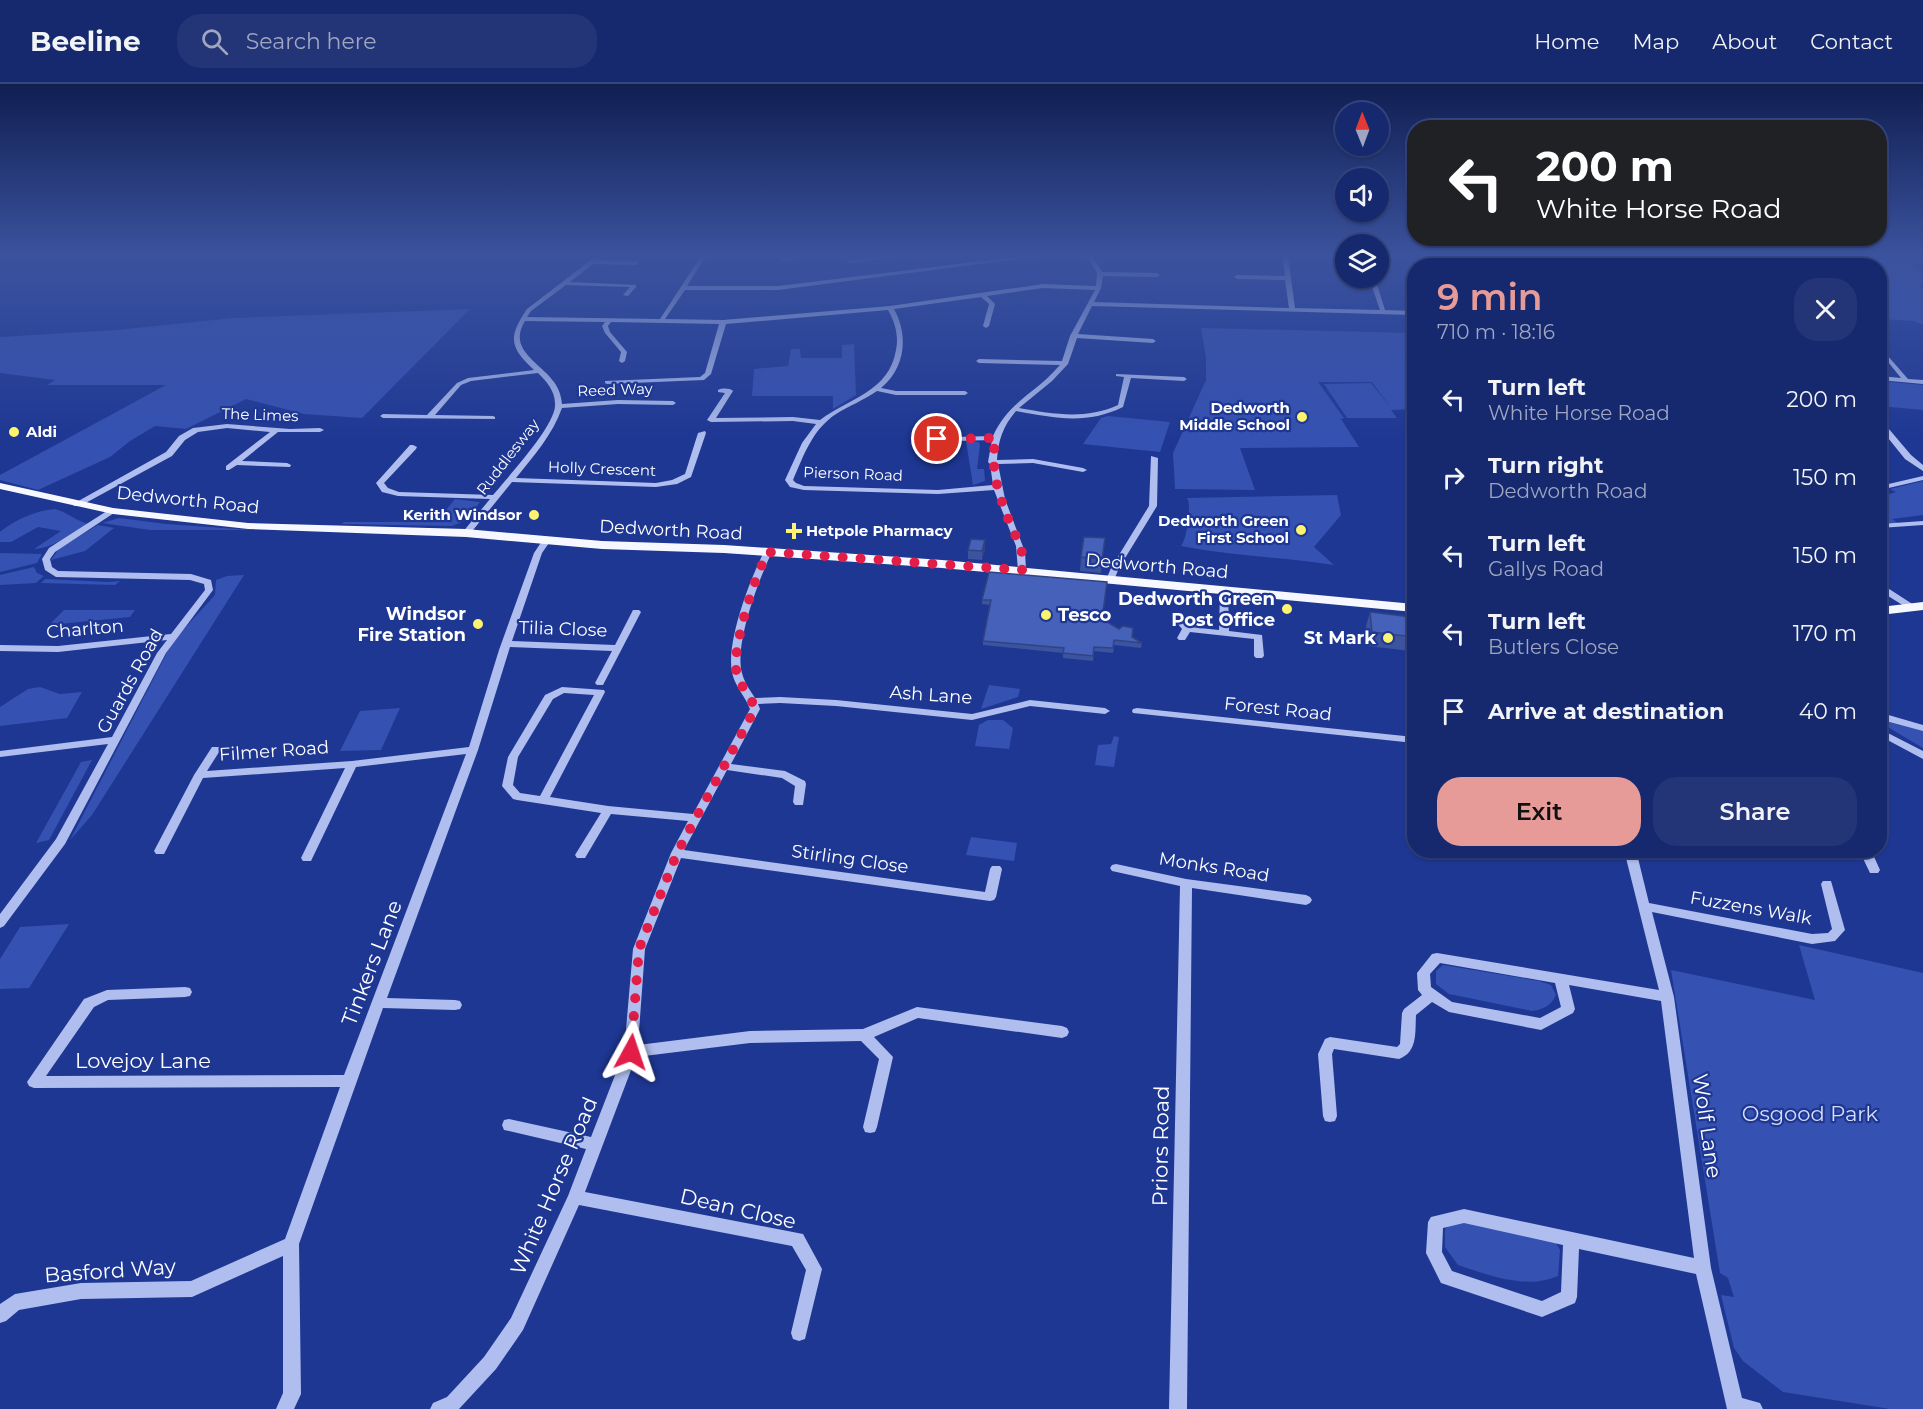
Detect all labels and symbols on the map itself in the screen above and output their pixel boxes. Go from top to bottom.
north arrow [1335,102,1389,156]
street label: Reed Way [577,379,654,400]
place label: Dedworth Middle School [1179,398,1290,434]
street label: The Limes [221,404,299,425]
marker: Dedworth Middle School [1295,410,1309,424]
pin [911,413,962,464]
street label: Ruddlesway [472,414,544,498]
place label: Aldi [25,422,57,441]
marker: Aldi [7,425,21,439]
street label: Holly Crescent [548,457,656,480]
street label: Pierson Road [803,462,903,485]
street label: Dedworth Road [115,482,261,518]
place label: Kerith Windsor [403,505,523,524]
marker: Kerith Windsor [527,508,541,522]
place label: Dedworth Green First School [1158,511,1289,547]
street label: Dedworth Road [599,515,743,545]
place label: Hetpole Pharmacy [806,521,953,540]
marker: Dedworth Green First School [1294,523,1308,537]
marker: Hetpole Pharmacy [787,524,801,538]
street label: Dedworth Road [1085,549,1229,583]
place label: Dedworth Green Post Office [1118,588,1275,631]
marker: Dedworth Green Post Office [1280,602,1294,616]
place label: Windsor Fire Station [357,603,466,646]
place label: Tesco [1058,604,1112,626]
marker: Tesco [1039,608,1053,622]
street label: Charlton [45,615,125,643]
street label: Tilia Close [518,616,608,642]
marker: Windsor Fire Station [471,617,485,631]
street label: Guards Road [92,625,168,737]
place label: St Mark [1304,627,1376,649]
marker: St Mark [1381,631,1395,645]
street label: Ash Lane [889,681,973,709]
street label: Forest Road [1223,692,1333,726]
street label: Filmer Road [218,736,330,766]
street label: Stirling Close [790,840,910,878]
street label: Monks Road [1157,847,1271,887]
street label: Fuzzens Walk [1688,886,1814,930]
street label: Tinkers Lane [336,897,407,1029]
position arrow [599,1020,663,1084]
street label: Lovejoy Lane [75,1048,211,1073]
street label: Wolf Lane [1688,1072,1727,1180]
street label: Priors Road [1147,1085,1174,1207]
street label: White Horse Road [505,1093,602,1279]
park label: Osgood Park [1742,1101,1879,1126]
street label: Dean Close [678,1183,799,1234]
street label: Basford Way [43,1253,177,1288]

